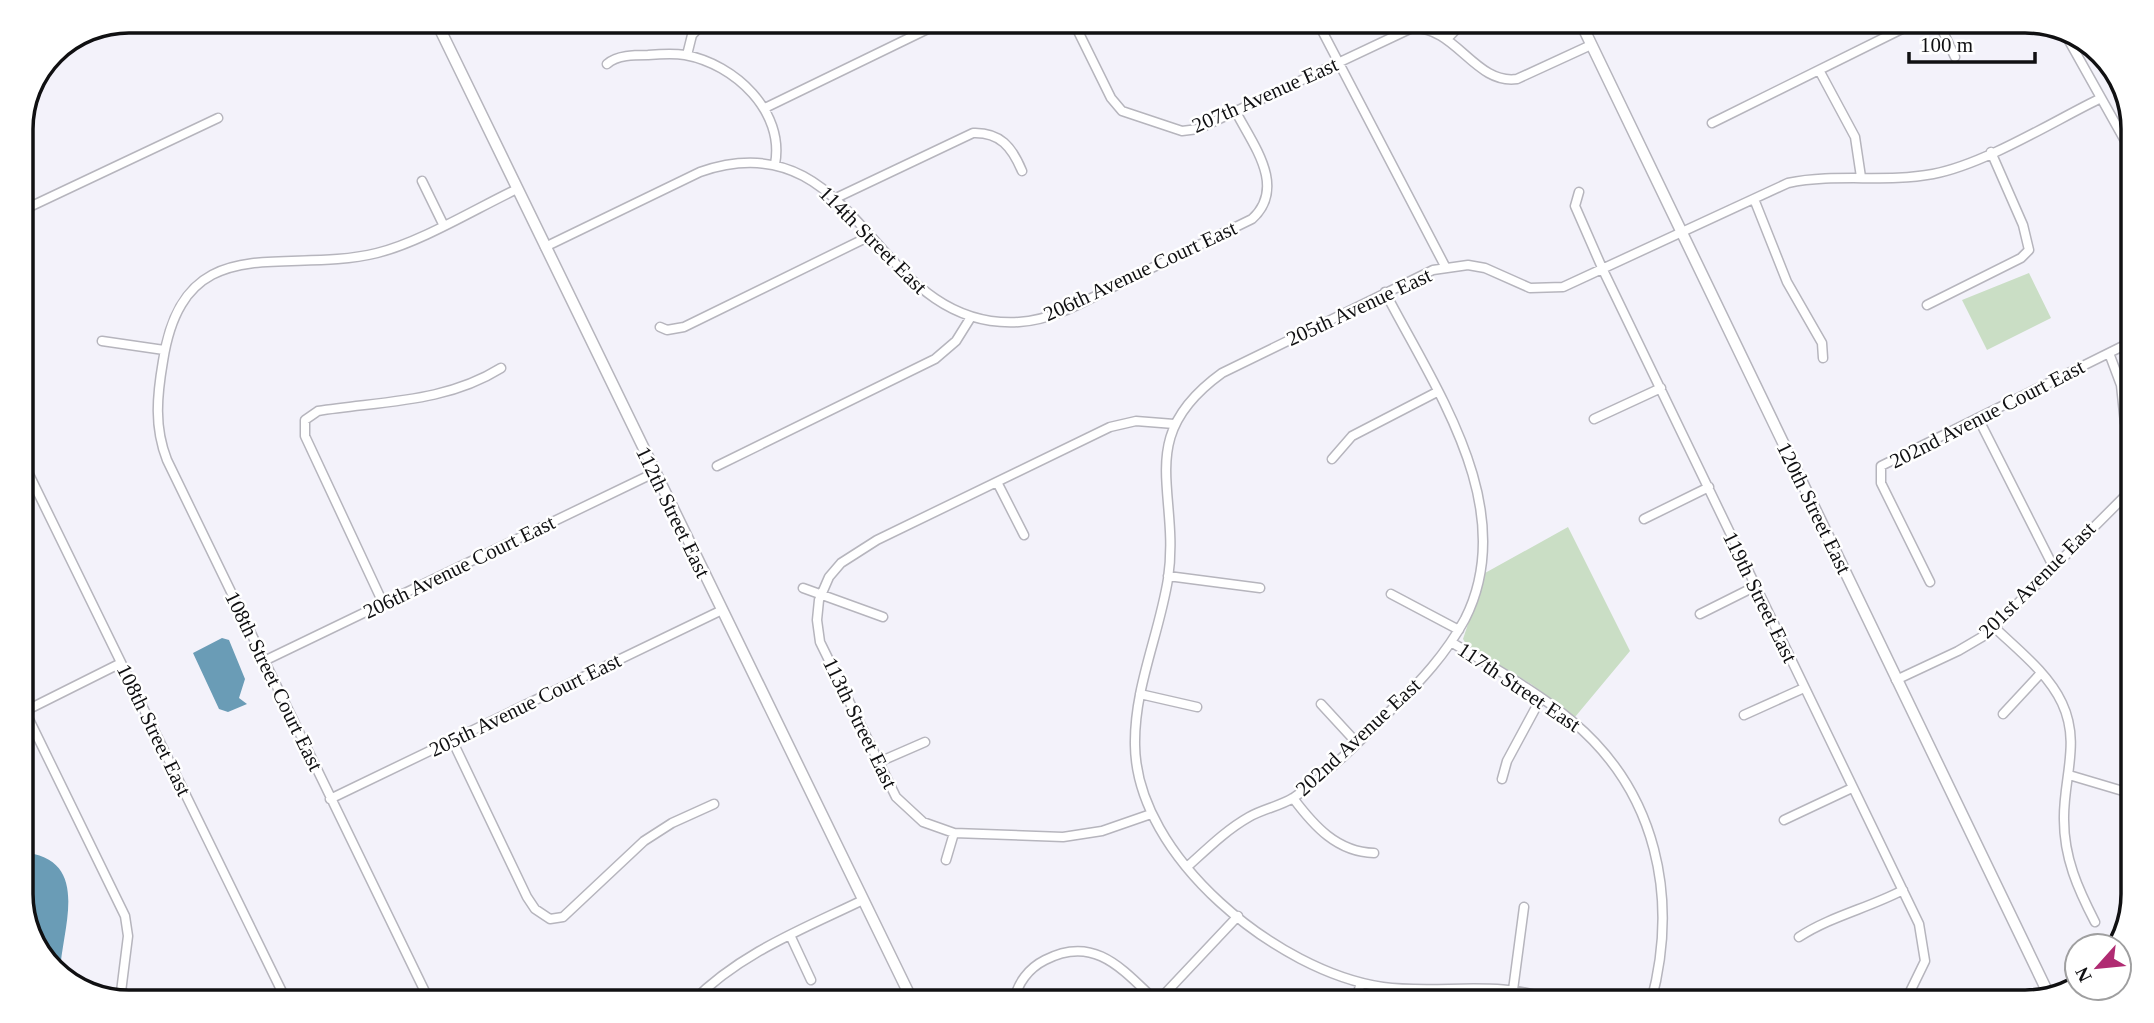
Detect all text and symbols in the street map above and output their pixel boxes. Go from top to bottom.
scale bar [1909,21,2035,65]
text: 100 m [1920,33,1973,57]
street label: 207th Avenue East [1188,52,1342,138]
street label: 114th Street East [814,181,932,299]
street label: 206th Avenue Court East [1040,216,1240,326]
street label: 205th Avenue East [1283,263,1435,351]
street label: 202nd Avenue Court East [1886,354,2088,473]
street label: 120th Street East [1772,438,1856,578]
street label: 112th Street East [631,443,715,582]
street label: 206th Avenue Court East [359,510,559,624]
street label: 201st Avenue East [1974,517,2100,643]
street label: 119th Street East [1718,528,1802,667]
street label: 108th Street Court East [220,587,328,775]
street label: 117th Street East [1453,637,1585,737]
street label: 205th Avenue Court East [425,648,625,762]
street label: 113th Street East [818,654,902,793]
street label: 108th Street East [112,660,196,800]
street label: 202nd Avenue East [1291,673,1425,801]
north arrow [2063,932,2133,1002]
text: N [2071,963,2096,985]

